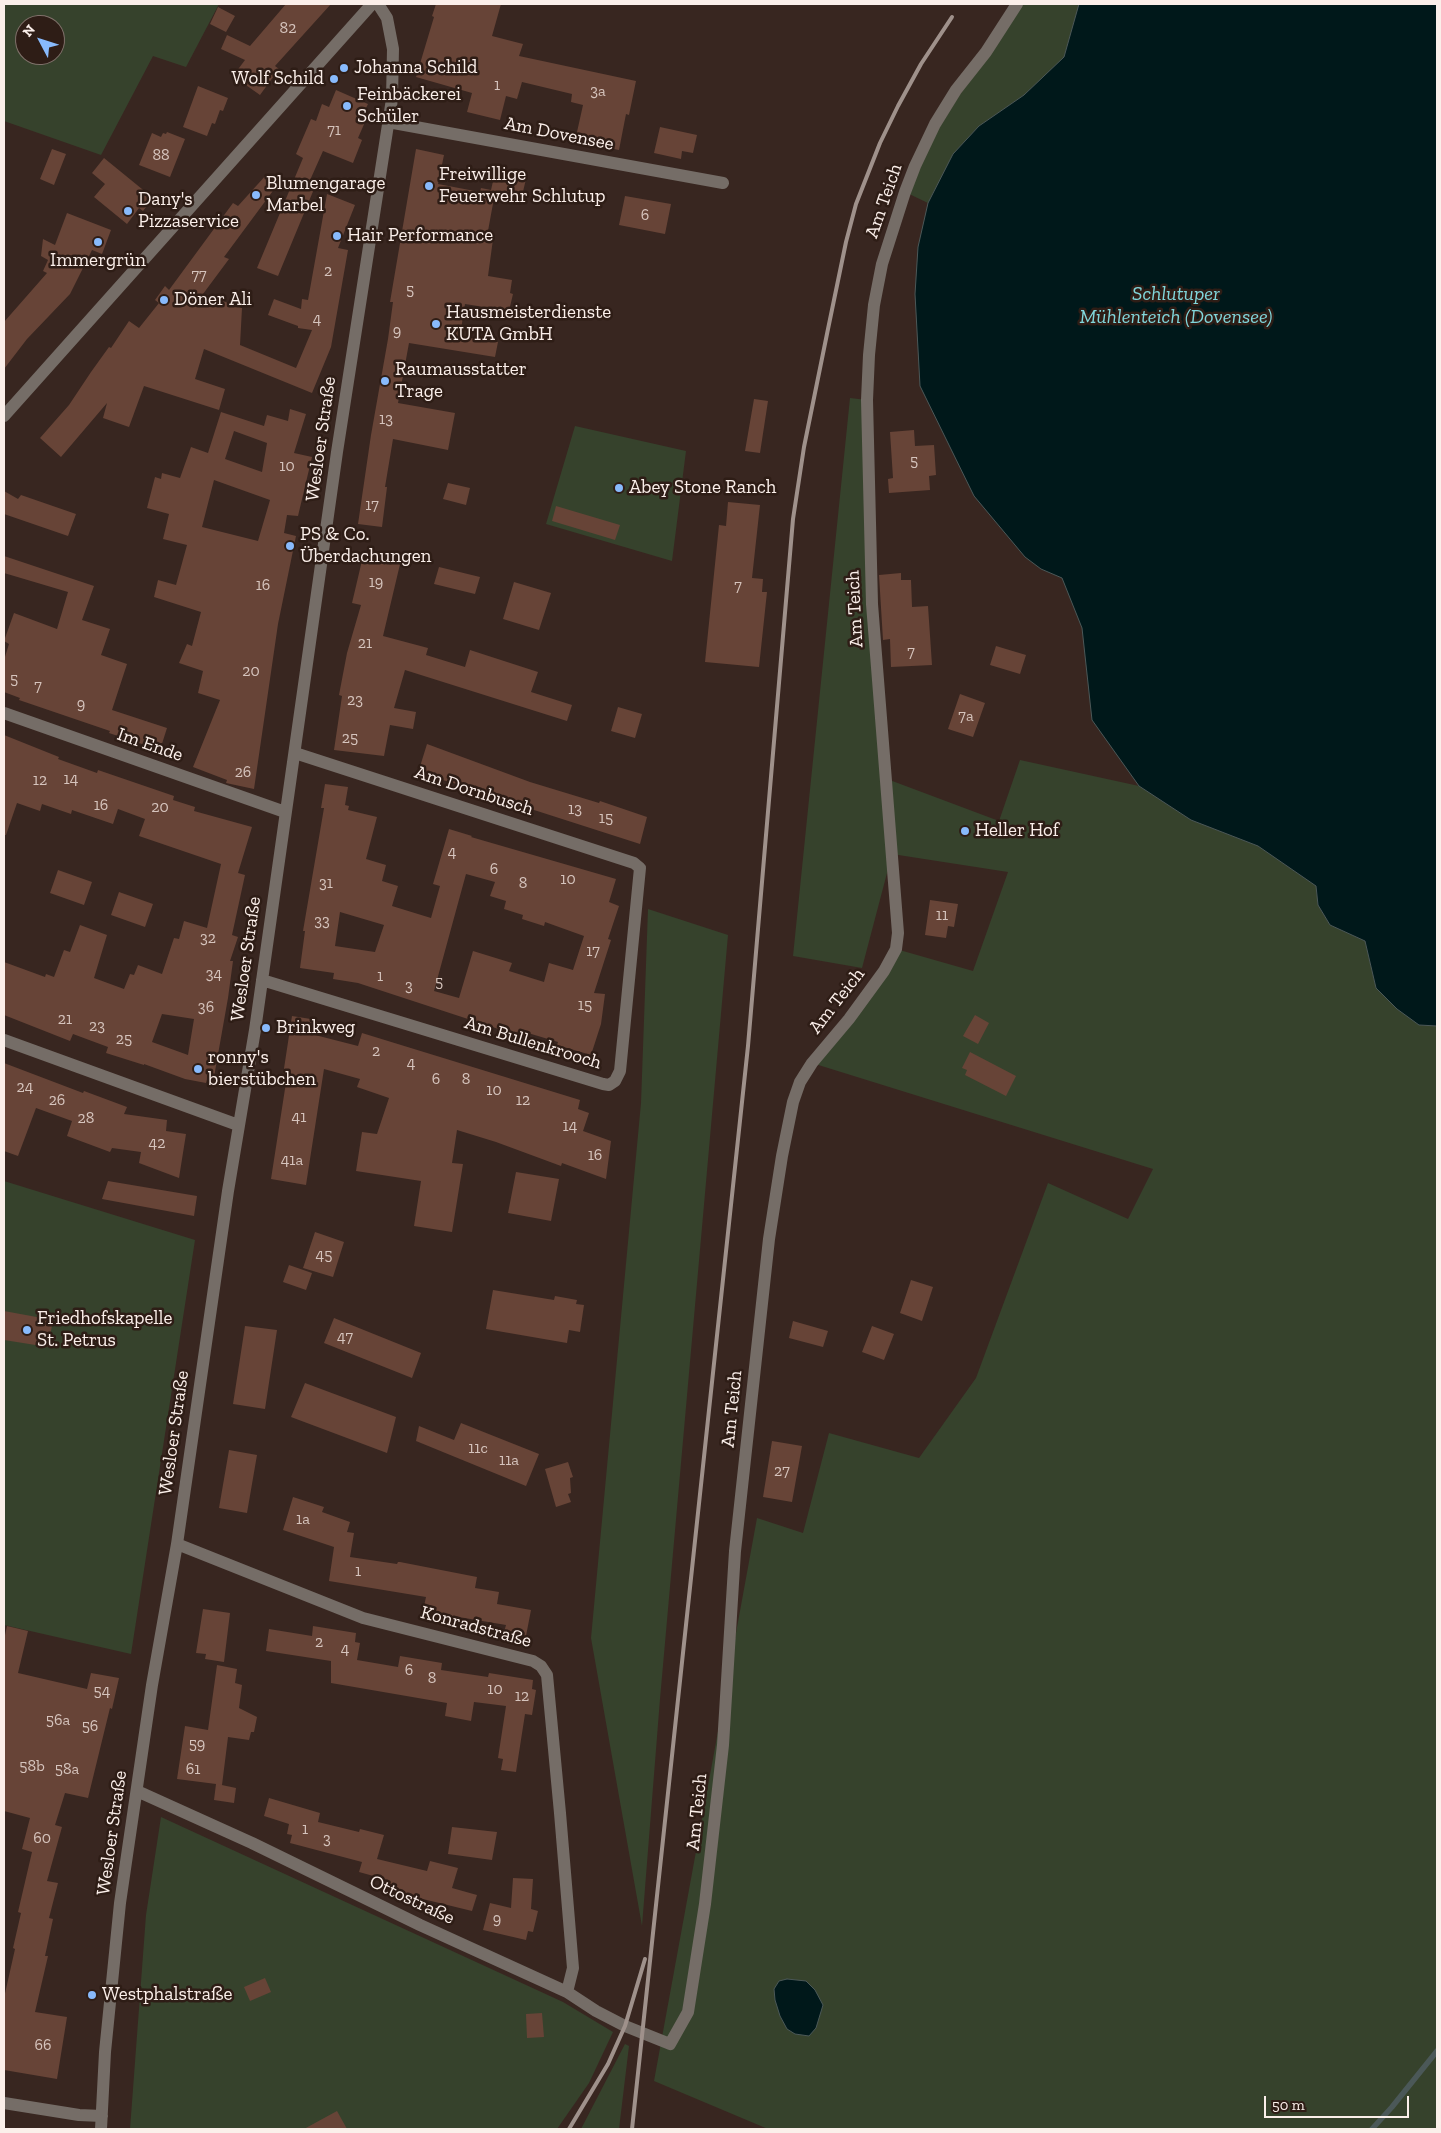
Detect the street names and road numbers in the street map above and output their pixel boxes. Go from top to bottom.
street label: Am Dovensee [502,112,616,156]
street label: Am Teich [861,161,907,241]
street label: Wesloer Straße [301,375,341,503]
street label: Am Teich [842,570,868,648]
street label: Im Ende [114,723,186,767]
street label: Am Dornbusch [412,761,536,821]
street label: Wesloer Straße [226,895,266,1023]
street label: Am Teich [804,964,870,1038]
street label: Am Bullenkrooch [462,1011,604,1075]
street label: Wesloer Straße [154,1369,194,1497]
street label: Am Teich [717,1369,747,1449]
street label: Konradstraße [418,1601,534,1653]
street label: Wesloer Straße [92,1769,132,1897]
street label: Am Teich [682,1772,712,1852]
street label: Ottostraße [366,1870,458,1930]

